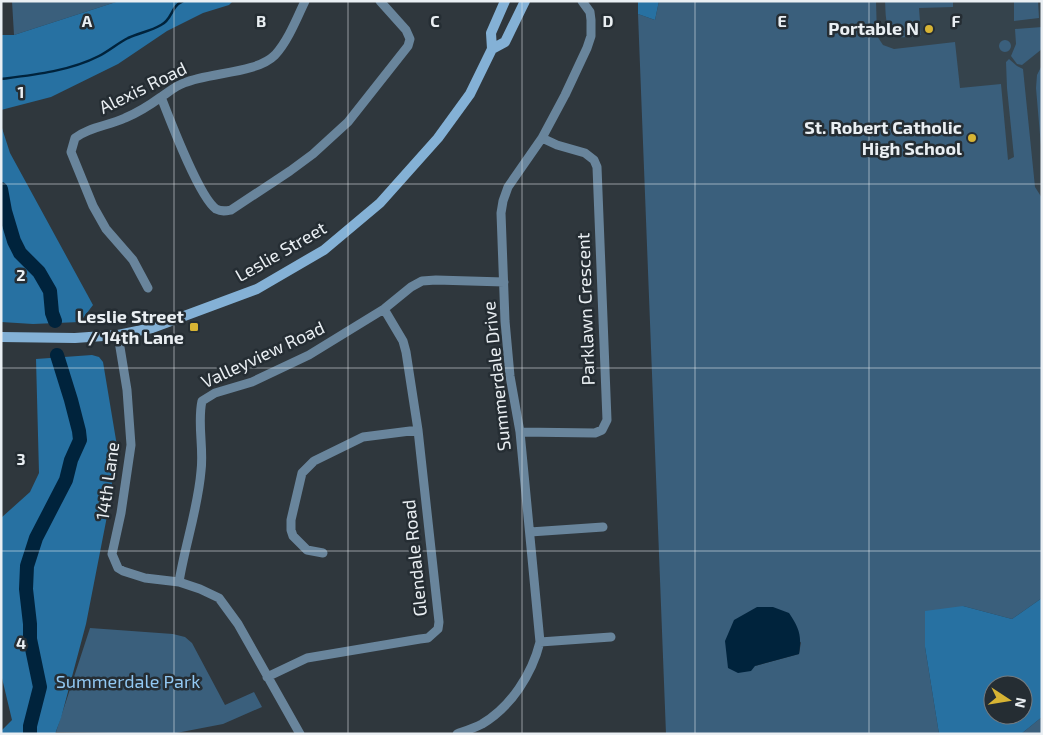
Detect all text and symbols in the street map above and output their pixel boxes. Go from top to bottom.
text: A [82,11,93,30]
text: B [256,11,266,30]
text: C [430,11,440,30]
text: D [603,11,614,30]
text: E [777,11,787,30]
text: F [952,11,961,30]
place label: Portable N [828,17,919,39]
marker: Portable N [923,23,935,35]
street label: Alexis Road [95,56,190,118]
text: 1 [18,82,24,101]
place label: St. Robert Catholic High School [804,116,962,159]
marker: St. Robert Catholic High School [966,132,978,144]
street label: Leslie Street [231,216,330,286]
street label: Parklawn Crescent [571,232,599,386]
text: 2 [16,265,26,284]
street label: Summerdale Drive [477,300,515,452]
place label: Leslie Street / 14th Lane [77,305,185,348]
street label: Valleyview Road [197,316,328,392]
marker: Leslie Street / 14th Lane [188,321,200,333]
street label: 14th Lane [91,440,123,521]
text: 3 [16,449,26,468]
street label: Glendale Road [397,499,431,618]
text: 4 [16,633,26,652]
park label: Summerdale Park [56,670,200,692]
north arrow [983,675,1033,725]
text: N [1012,696,1031,710]

